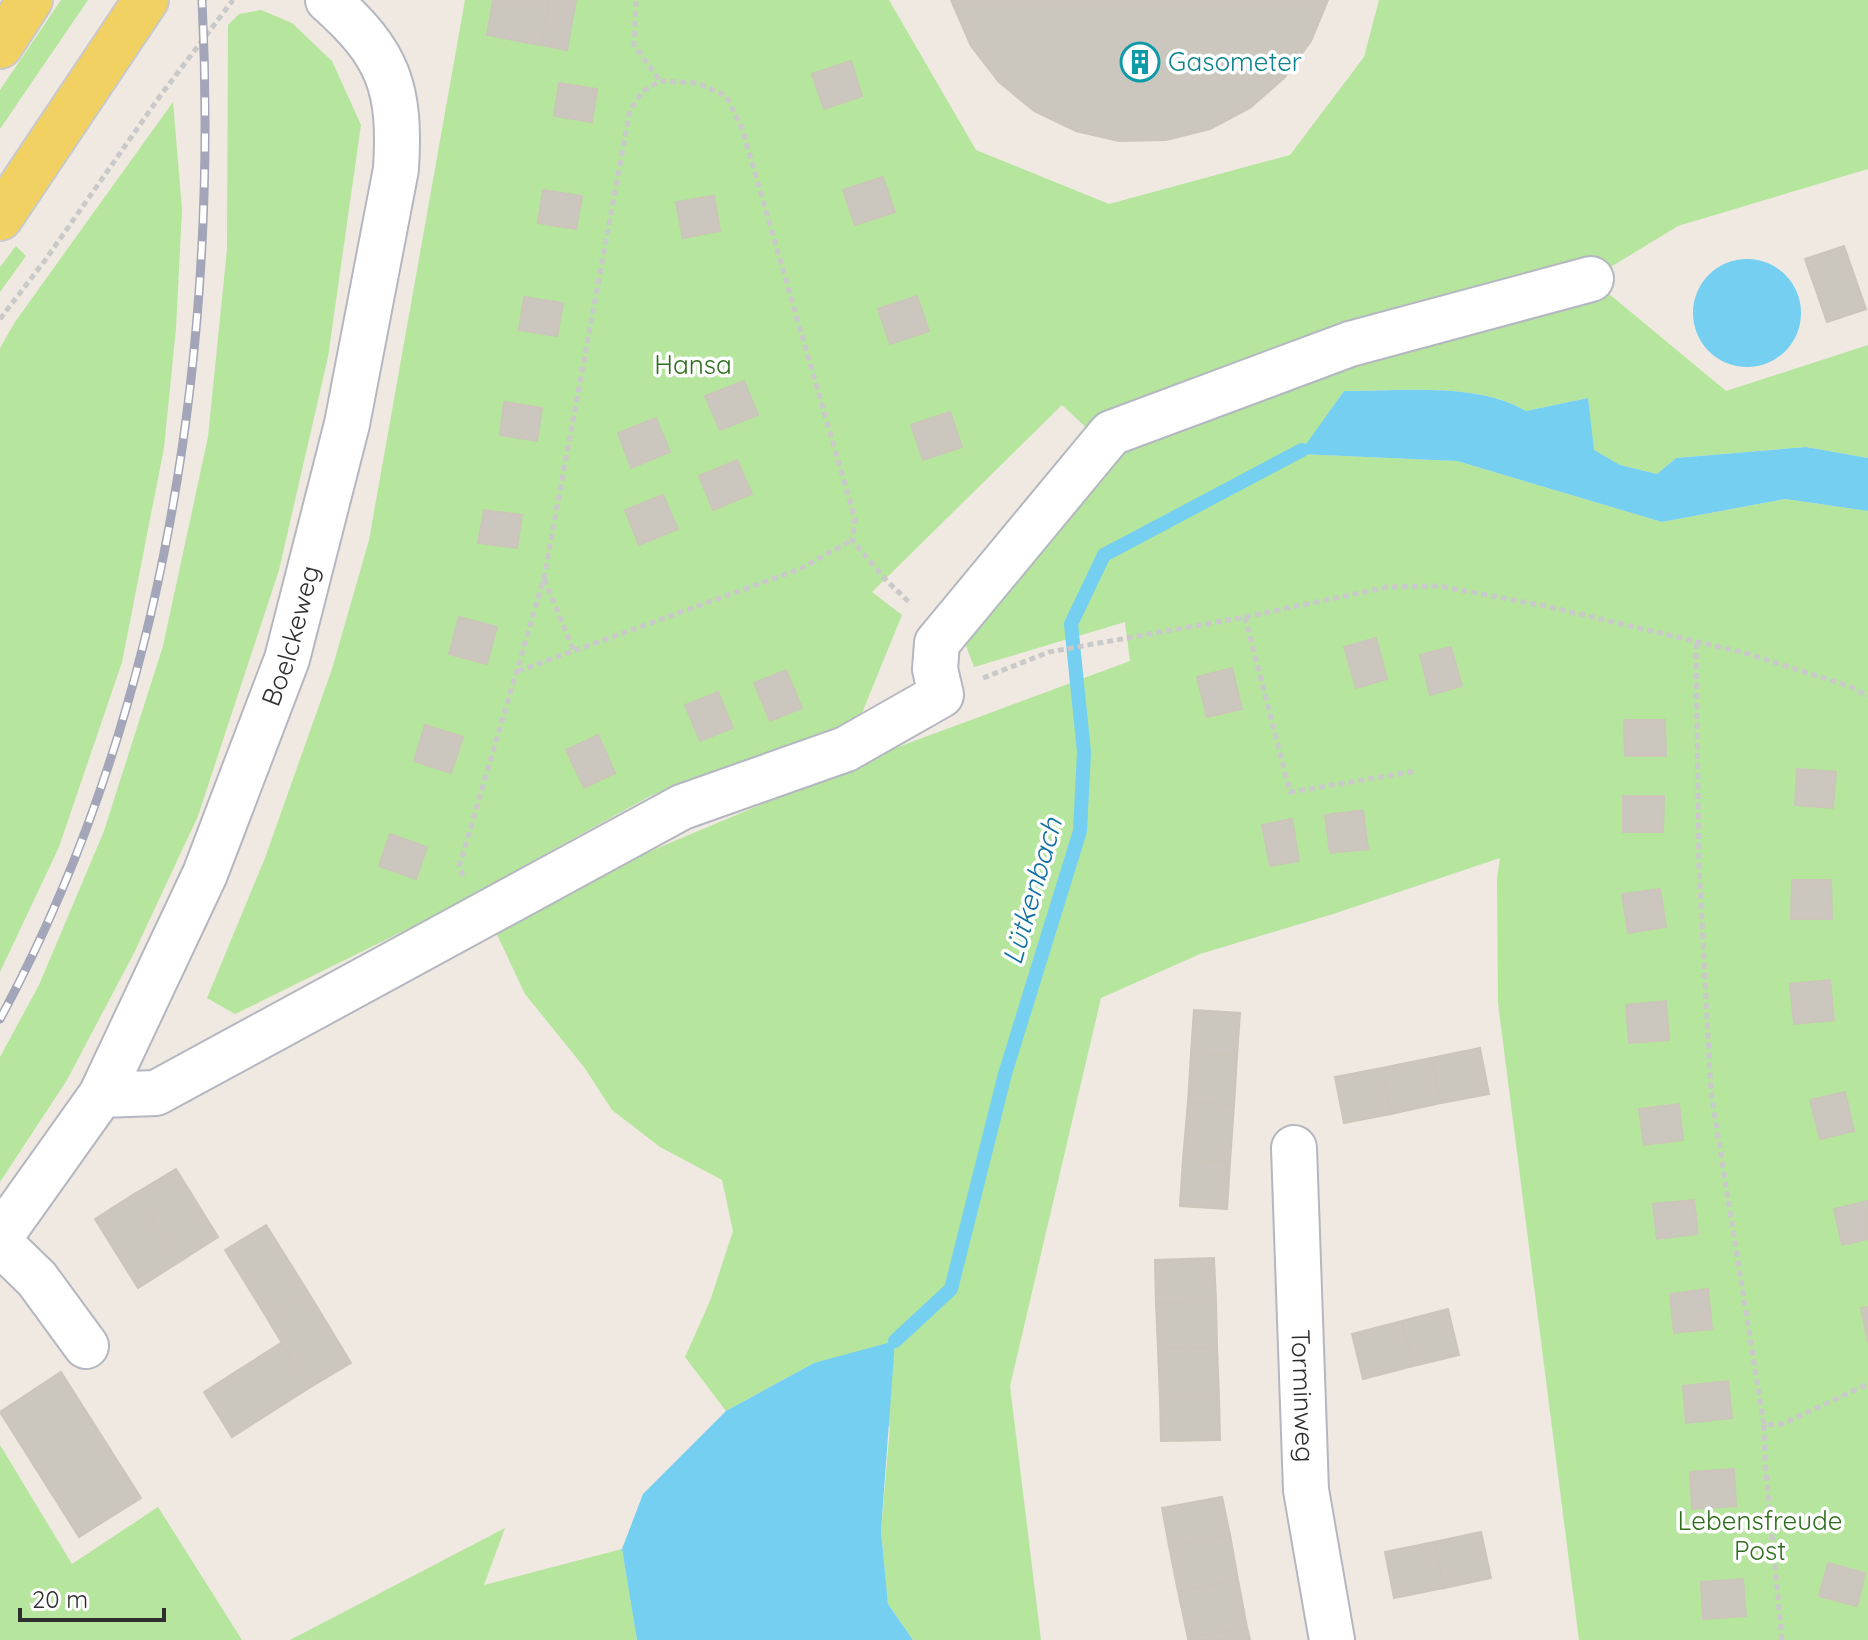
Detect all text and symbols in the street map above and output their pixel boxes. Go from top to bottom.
building icon: Gasometer [1119,41,1161,83]
place label: Gasometer [1168,45,1302,78]
park label: Hansa [654,348,732,381]
street label: Boelckeweg [254,562,326,711]
water label: Lütkenbach [994,812,1069,968]
street label: Torminweg [1284,1329,1322,1463]
park label: Lebensfreude Post [1678,1504,1842,1567]
scale bar [20,1572,164,1622]
text: 20 m [32,1584,88,1614]

